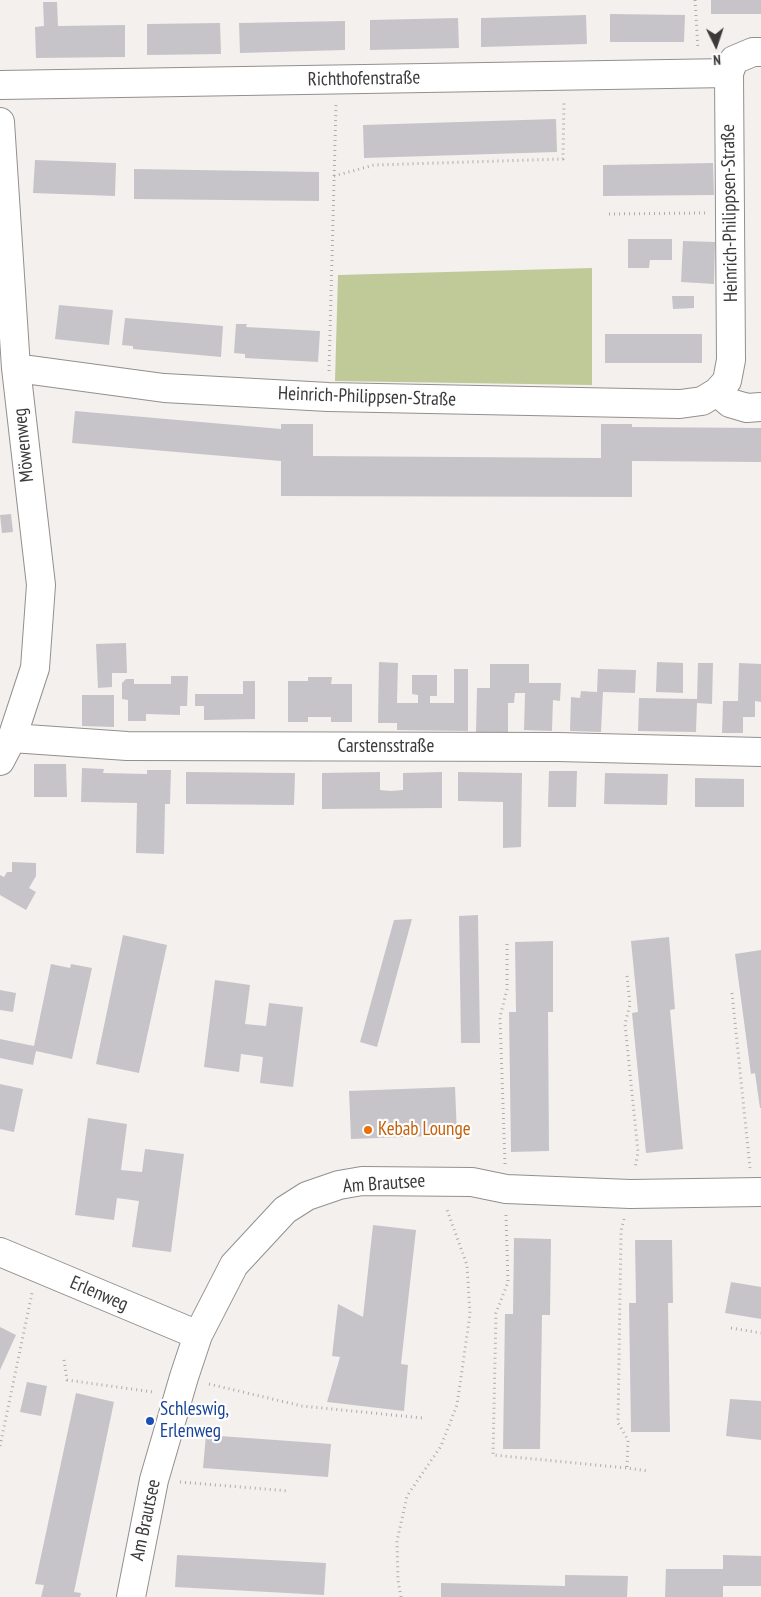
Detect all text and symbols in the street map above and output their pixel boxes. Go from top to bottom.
north arrow [691,20,741,70]
text: N [713,51,721,69]
street label: Richthofenstraße [308,67,420,91]
street label: Heinrich-Philippsen-Straße [717,124,743,302]
street label: Heinrich-Philippsen-Straße [278,383,456,411]
street label: Möwenweg [9,407,39,483]
street label: Carstensstraße [338,736,434,758]
place label: Kebab Lounge [378,1119,470,1141]
marker: Kebab Lounge [362,1124,374,1136]
street label: Am Brautsee [342,1170,426,1198]
street label: Erlenweg [67,1272,131,1316]
place label: Schleswig, Erlenweg [160,1399,229,1443]
marker: Schleswig, Erlenweg [144,1415,156,1427]
street label: Am Brautsee [126,1477,166,1563]

